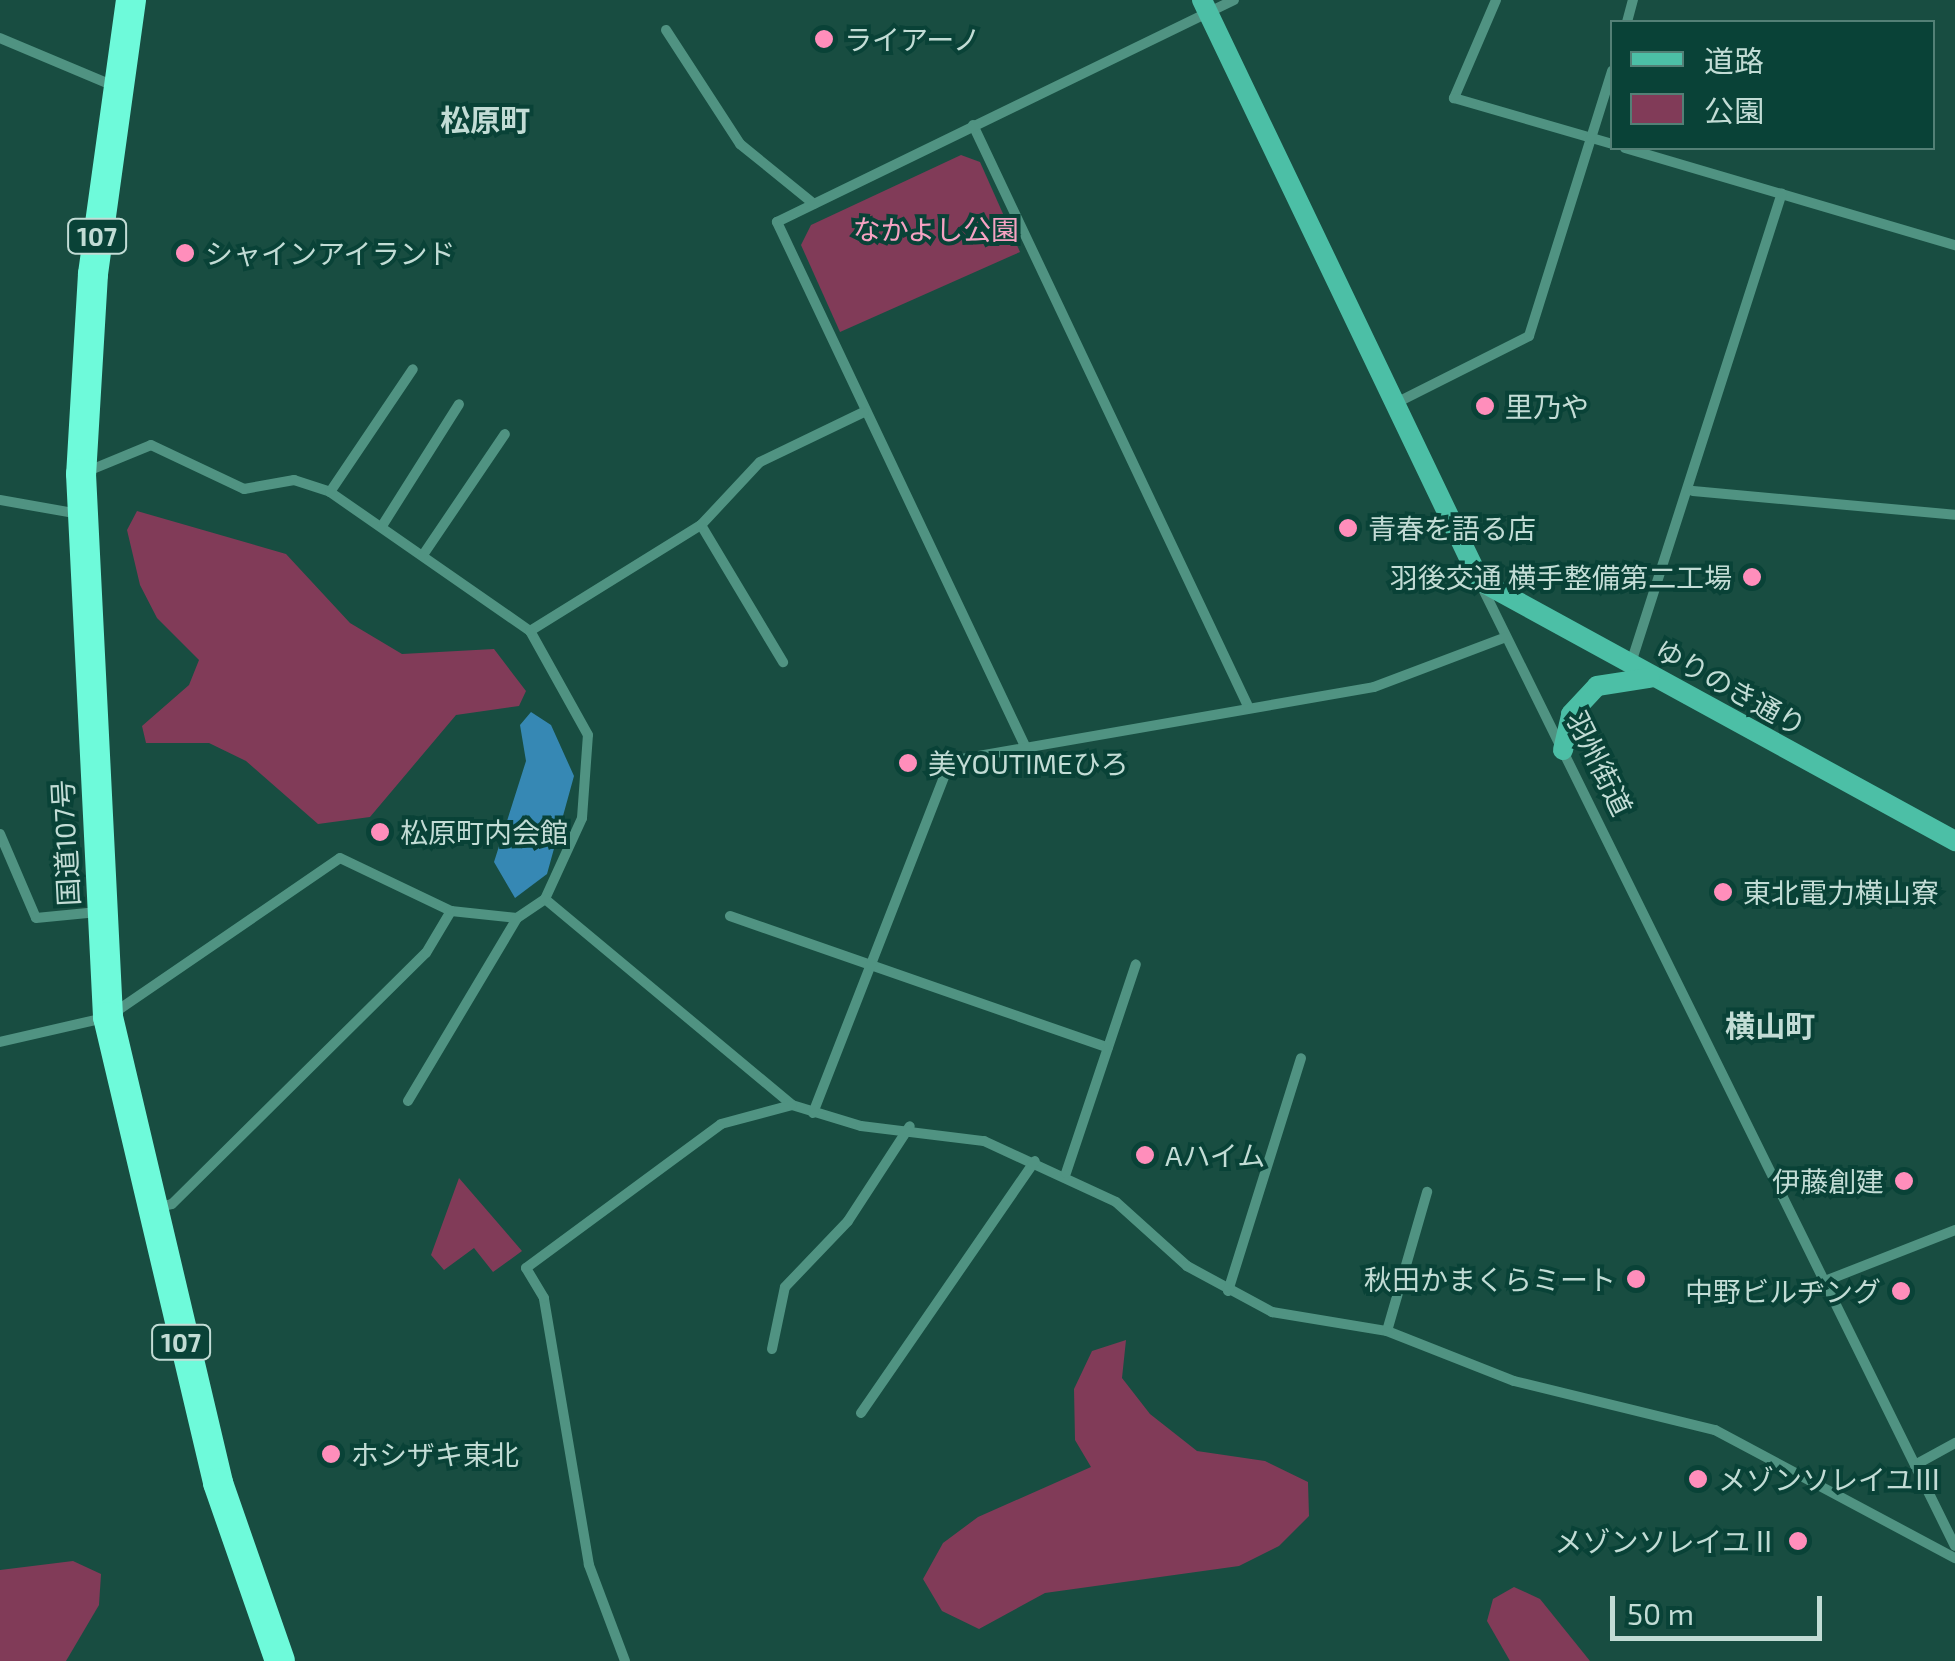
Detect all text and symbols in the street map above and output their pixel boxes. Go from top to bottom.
legend [1610,20,1935,150]
place label: ライアーノ [844,22,982,56]
marker: ライアーノ [813,28,835,50]
text: 道路 [1704,42,1764,78]
text: 公園 [1704,92,1764,128]
district label: 松原町 [440,101,530,137]
park label: なかよし公園 [852,212,1020,246]
road number: 107 [67,216,127,256]
place label: シャインアイランド [205,236,457,270]
marker: シャインアイランド [174,242,196,264]
place label: 里乃や [1505,389,1589,423]
marker: 里乃や [1474,395,1496,417]
place label: 青春を語る店 [1368,511,1536,545]
marker: 青春を語る店 [1337,517,1359,539]
place label: 羽後交通 横手整備第二工場 [1390,560,1732,594]
marker: 羽後交通 横手整備第二工場 [1741,566,1763,588]
street label: ゆりのき通り [1649,632,1813,742]
street label: 羽州街道 [1560,705,1640,821]
place label: 美YOUTIMEひろ [928,746,1129,780]
marker: 美YOUTIMEひろ [897,752,919,774]
street label: 国道107号 [45,779,85,907]
place label: 松原町内会館 [400,815,568,849]
marker: 松原町内会館 [369,821,391,843]
place label: 東北電力横山寮 [1743,875,1939,909]
marker: 東北電力横山寮 [1712,881,1734,903]
district label: 横山町 [1725,1007,1815,1043]
place label: Aハイム [1165,1138,1266,1172]
marker: Aハイム [1134,1144,1156,1166]
place label: 伊藤創建 [1772,1164,1884,1198]
marker: 伊藤創建 [1893,1170,1915,1192]
place label: 秋田かまくらミート [1364,1262,1616,1296]
marker: 秋田かまくらミート [1625,1268,1647,1290]
place label: 中野ビルヂング [1685,1274,1881,1308]
marker: 中野ビルヂング [1890,1280,1912,1302]
road number: 107 [151,1322,211,1362]
place label: ホシザキ東北 [351,1437,519,1471]
marker: ホシザキ東北 [320,1443,342,1465]
place label: メゾンソレイユⅢ [1718,1462,1942,1496]
marker: メゾンソレイユⅢ [1687,1468,1709,1490]
place label: メゾンソレイユⅡ [1554,1524,1778,1558]
marker: メゾンソレイユⅡ [1787,1530,1809,1552]
scale bar [1615,1576,1828,1638]
text: 50 m [1627,1595,1694,1631]

